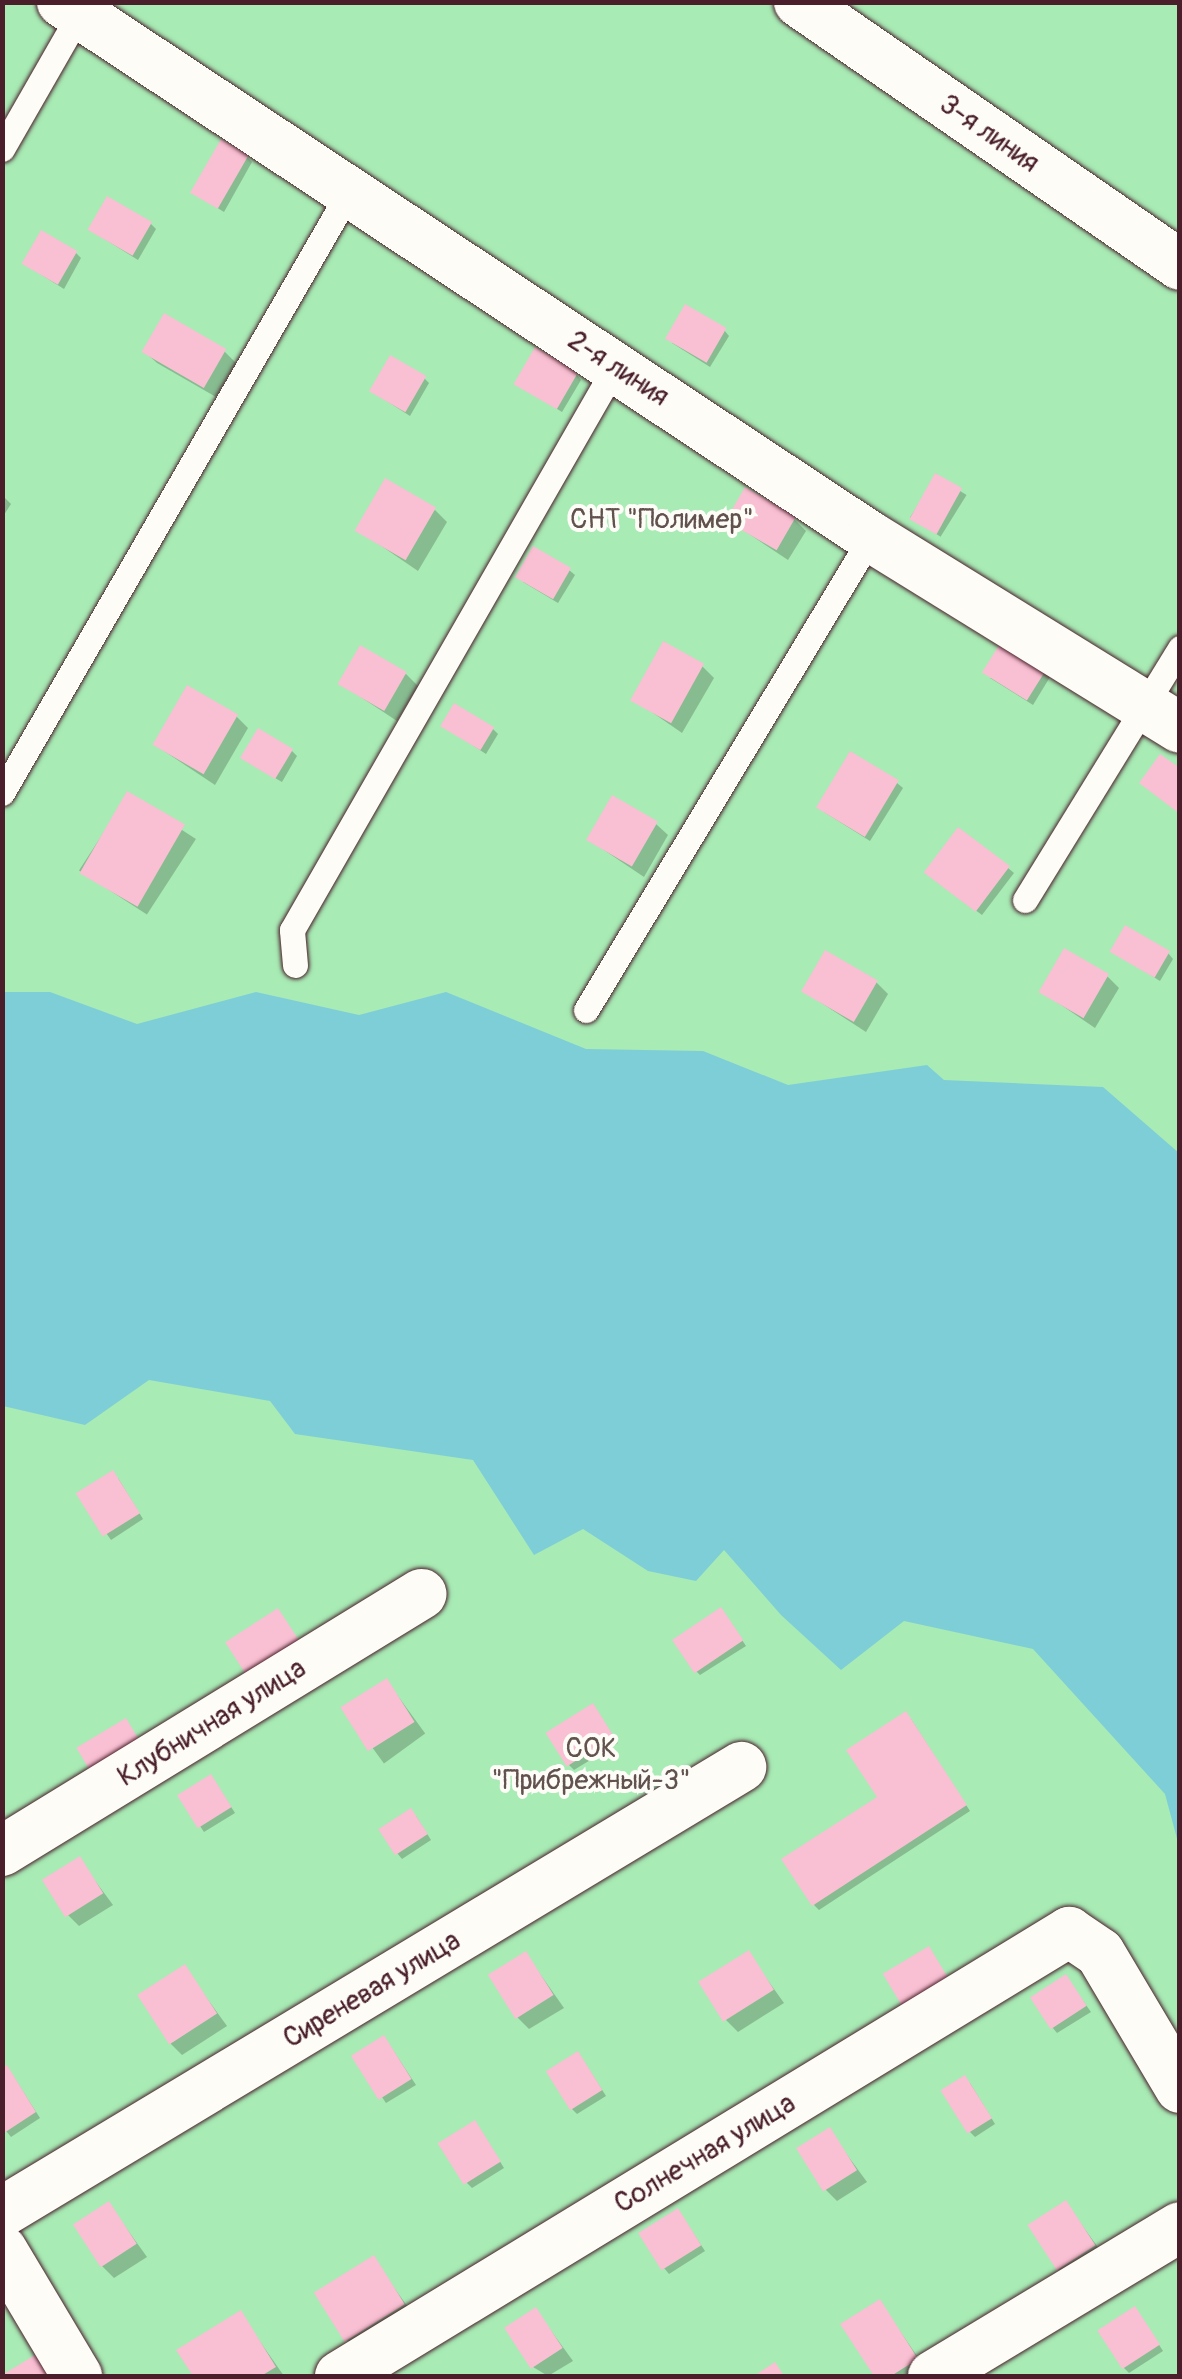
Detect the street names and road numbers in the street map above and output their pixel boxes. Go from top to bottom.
street label: 3-я линия [933,88,1045,180]
street label: 2-я линия [561,324,675,414]
street label: Клубничная улица [112,1652,312,1794]
street label: Сиреневая улица [278,1924,466,2056]
street label: Солнечная улица [609,2087,801,2221]

